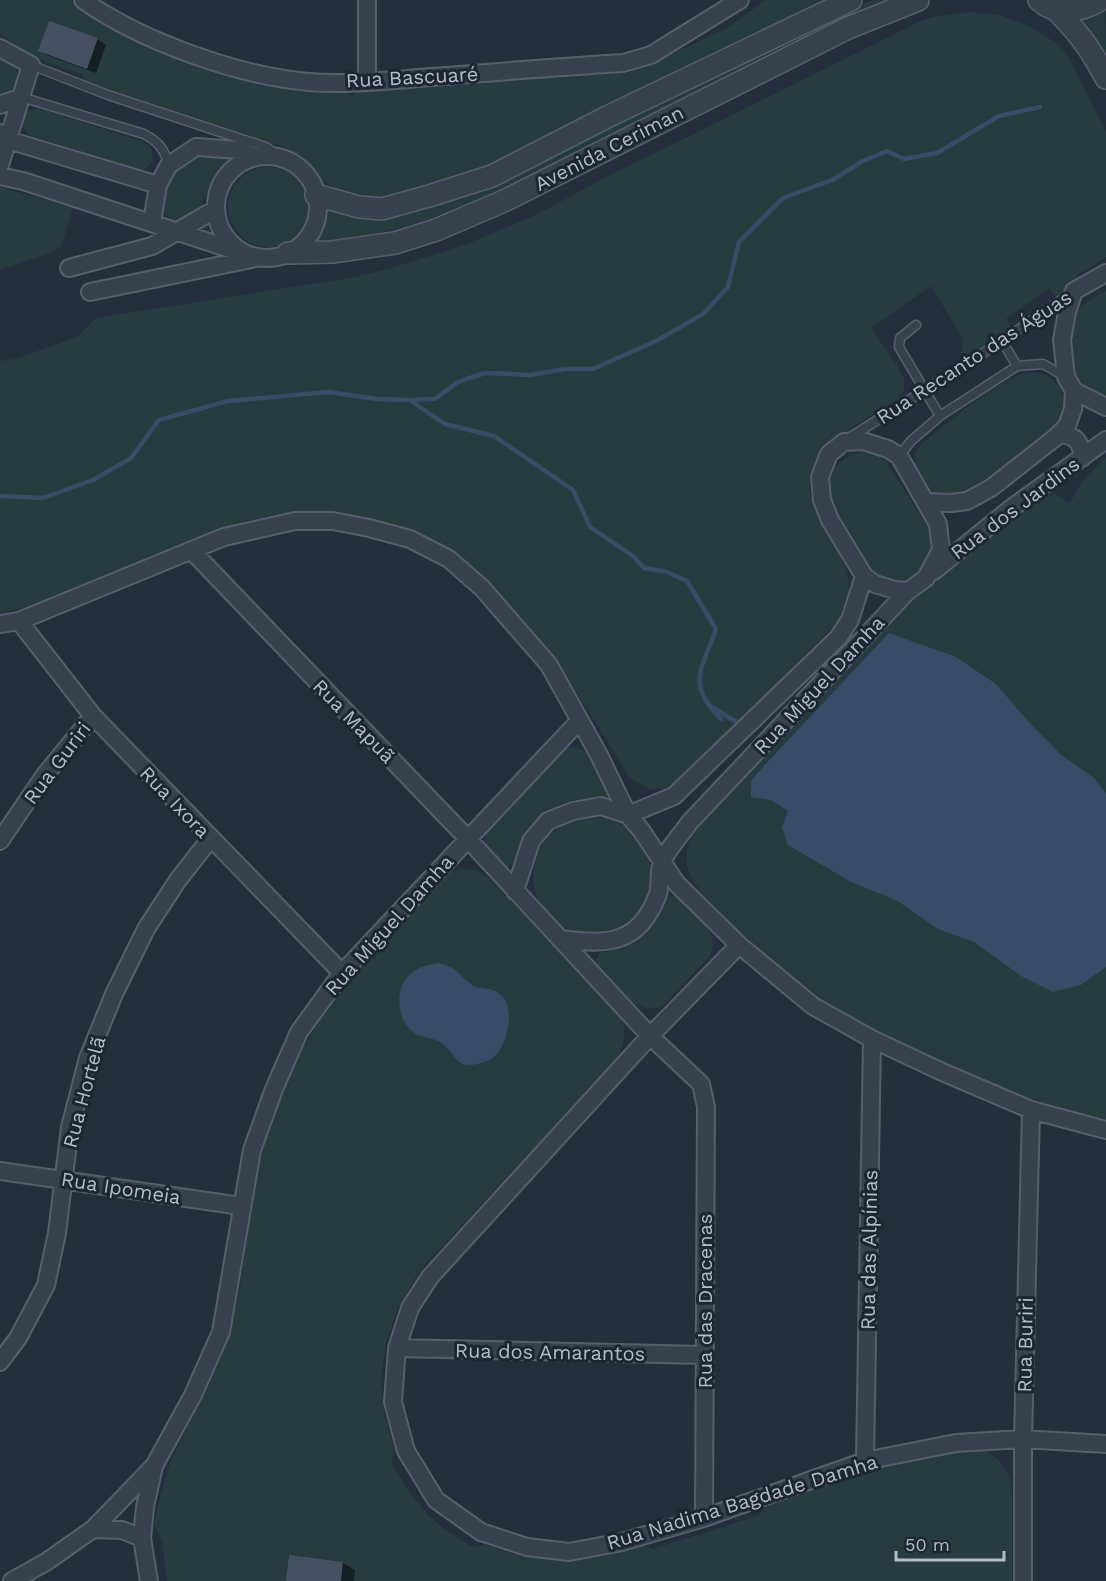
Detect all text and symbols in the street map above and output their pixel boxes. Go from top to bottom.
street label: Rua Bascuaré [345,62,479,92]
street label: Avenida Ceriman [531,100,687,196]
street label: Rua Recanto das Águas [872,285,1076,429]
street label: Rua dos Jardins [946,452,1084,564]
street label: Rua Miguel Damha [749,611,889,759]
street label: Rua Mapuã [308,674,400,768]
street label: Rua Guriri [18,717,96,809]
street label: Rua Ixora [135,761,215,843]
street label: Rua Miguel Damha [320,850,458,1000]
street label: Rua Hortelã [58,1034,110,1150]
street label: Rua Ipomeia [60,1167,182,1209]
street label: Rua das Alpínias [856,1170,882,1330]
street label: Rua das Dracenas [693,1214,717,1388]
street label: Rua Buriri [1012,1297,1038,1393]
street label: Rua dos Amarantos [455,1338,645,1366]
street label: Rua Nadima Bagdade Damha [604,1449,880,1555]
scale bar [896,1524,1004,1562]
text: 50 m [905,1534,950,1555]

